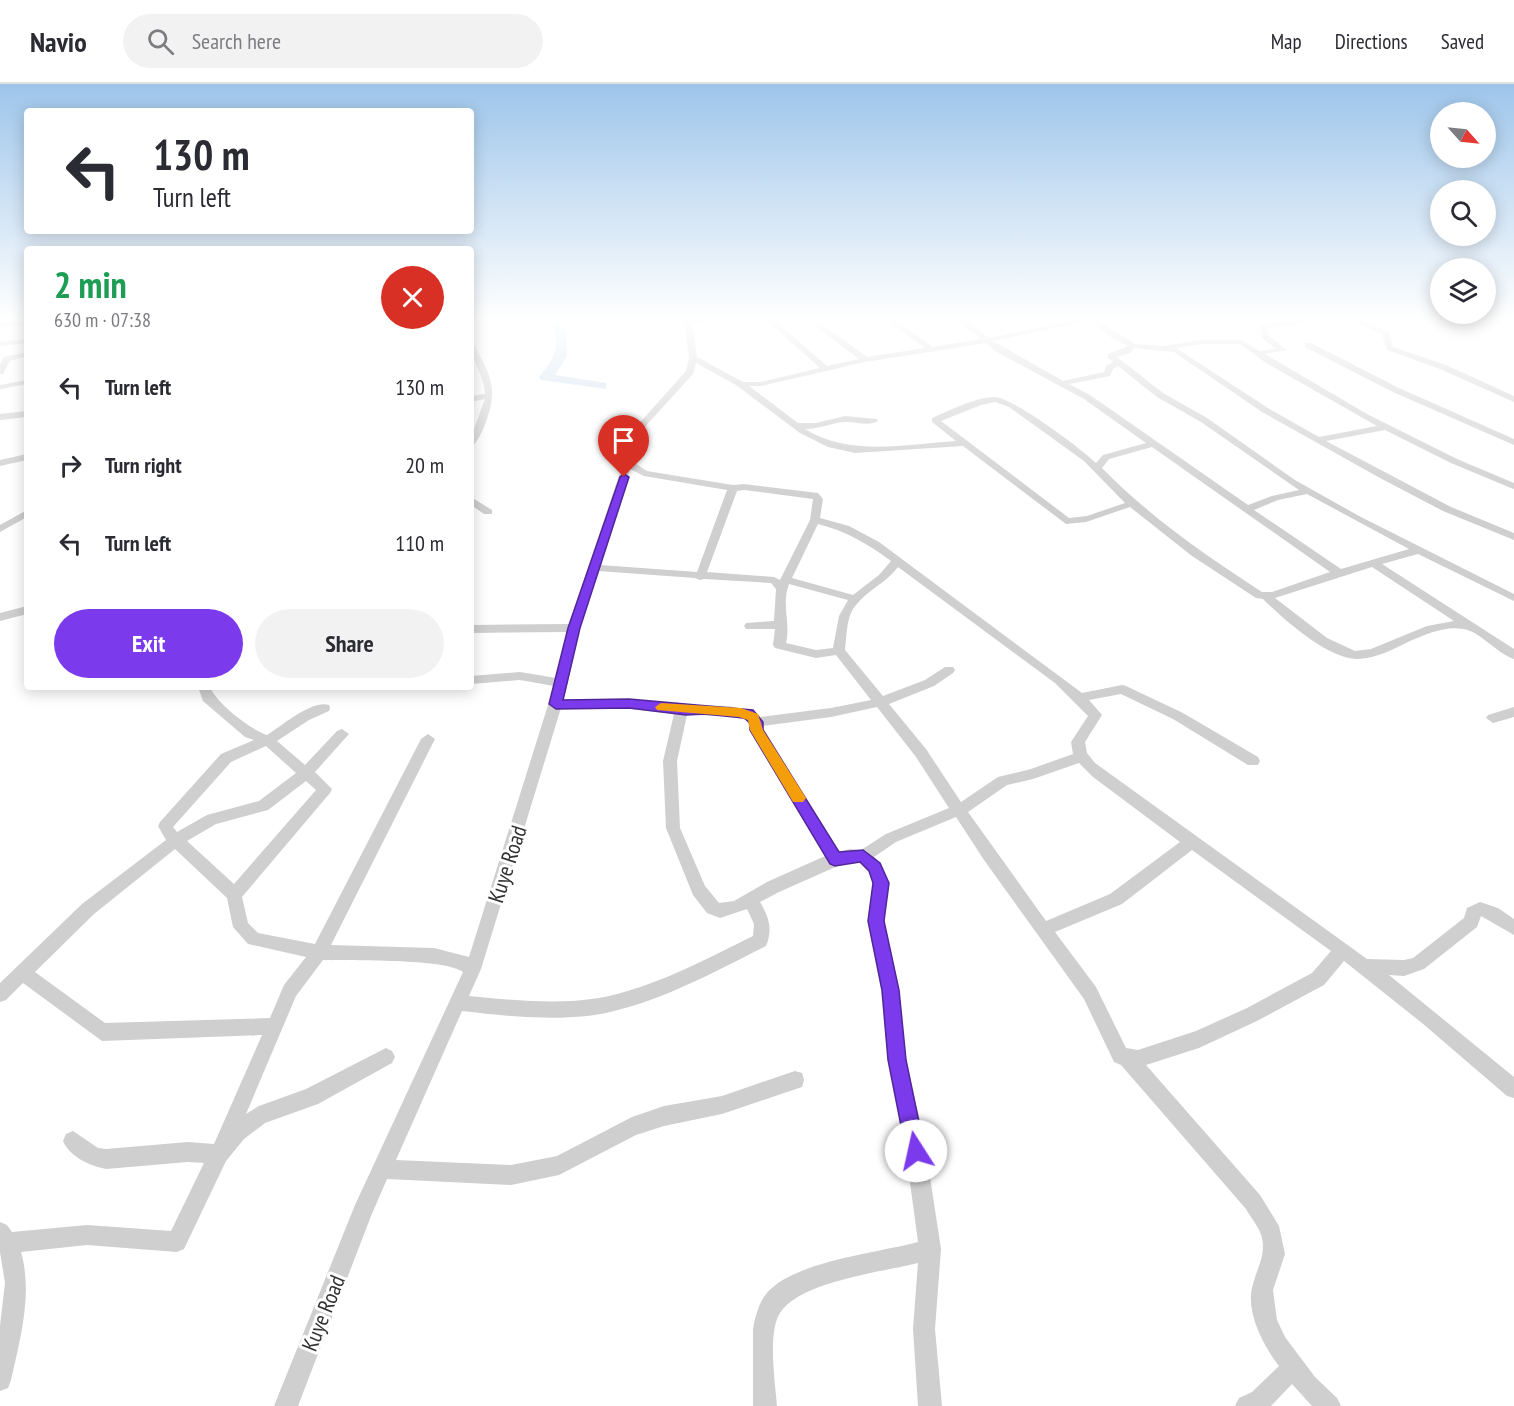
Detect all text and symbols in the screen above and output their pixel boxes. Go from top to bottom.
search box [123,14,543,68]
text: Navio [30,23,87,60]
icon: search [144,25,177,58]
text: Search here [192,27,281,55]
text: Map [1271,28,1302,55]
text: Directions [1335,28,1408,55]
text: Saved [1441,28,1484,55]
north arrow [1430,102,1496,168]
map controls [1430,102,1496,324]
text: 130 m [153,127,250,182]
icon: left [54,132,132,210]
text: Turn left [153,180,231,214]
button: search [1430,180,1496,246]
button: layers [1430,258,1496,324]
text: 2 min [54,261,127,308]
button: close [381,266,444,329]
text: 630 m · 07:38 [54,307,151,333]
icon: left [54,371,87,404]
text: Turn left [105,373,171,401]
text: 130 m [395,373,444,401]
pin [598,415,649,477]
icon: arrive [607,424,640,457]
icon: right [54,449,87,482]
text: Turn right [105,451,182,479]
text: 20 m [405,451,444,479]
icon: left [54,527,87,560]
text: Turn left [105,529,171,557]
text: 110 m [395,529,444,557]
button: Exit [54,609,243,678]
button: Share [255,609,444,678]
street label: Kuye Road [481,822,533,906]
position arrow [884,1119,948,1183]
street label: Kuye Road [295,1271,351,1355]

